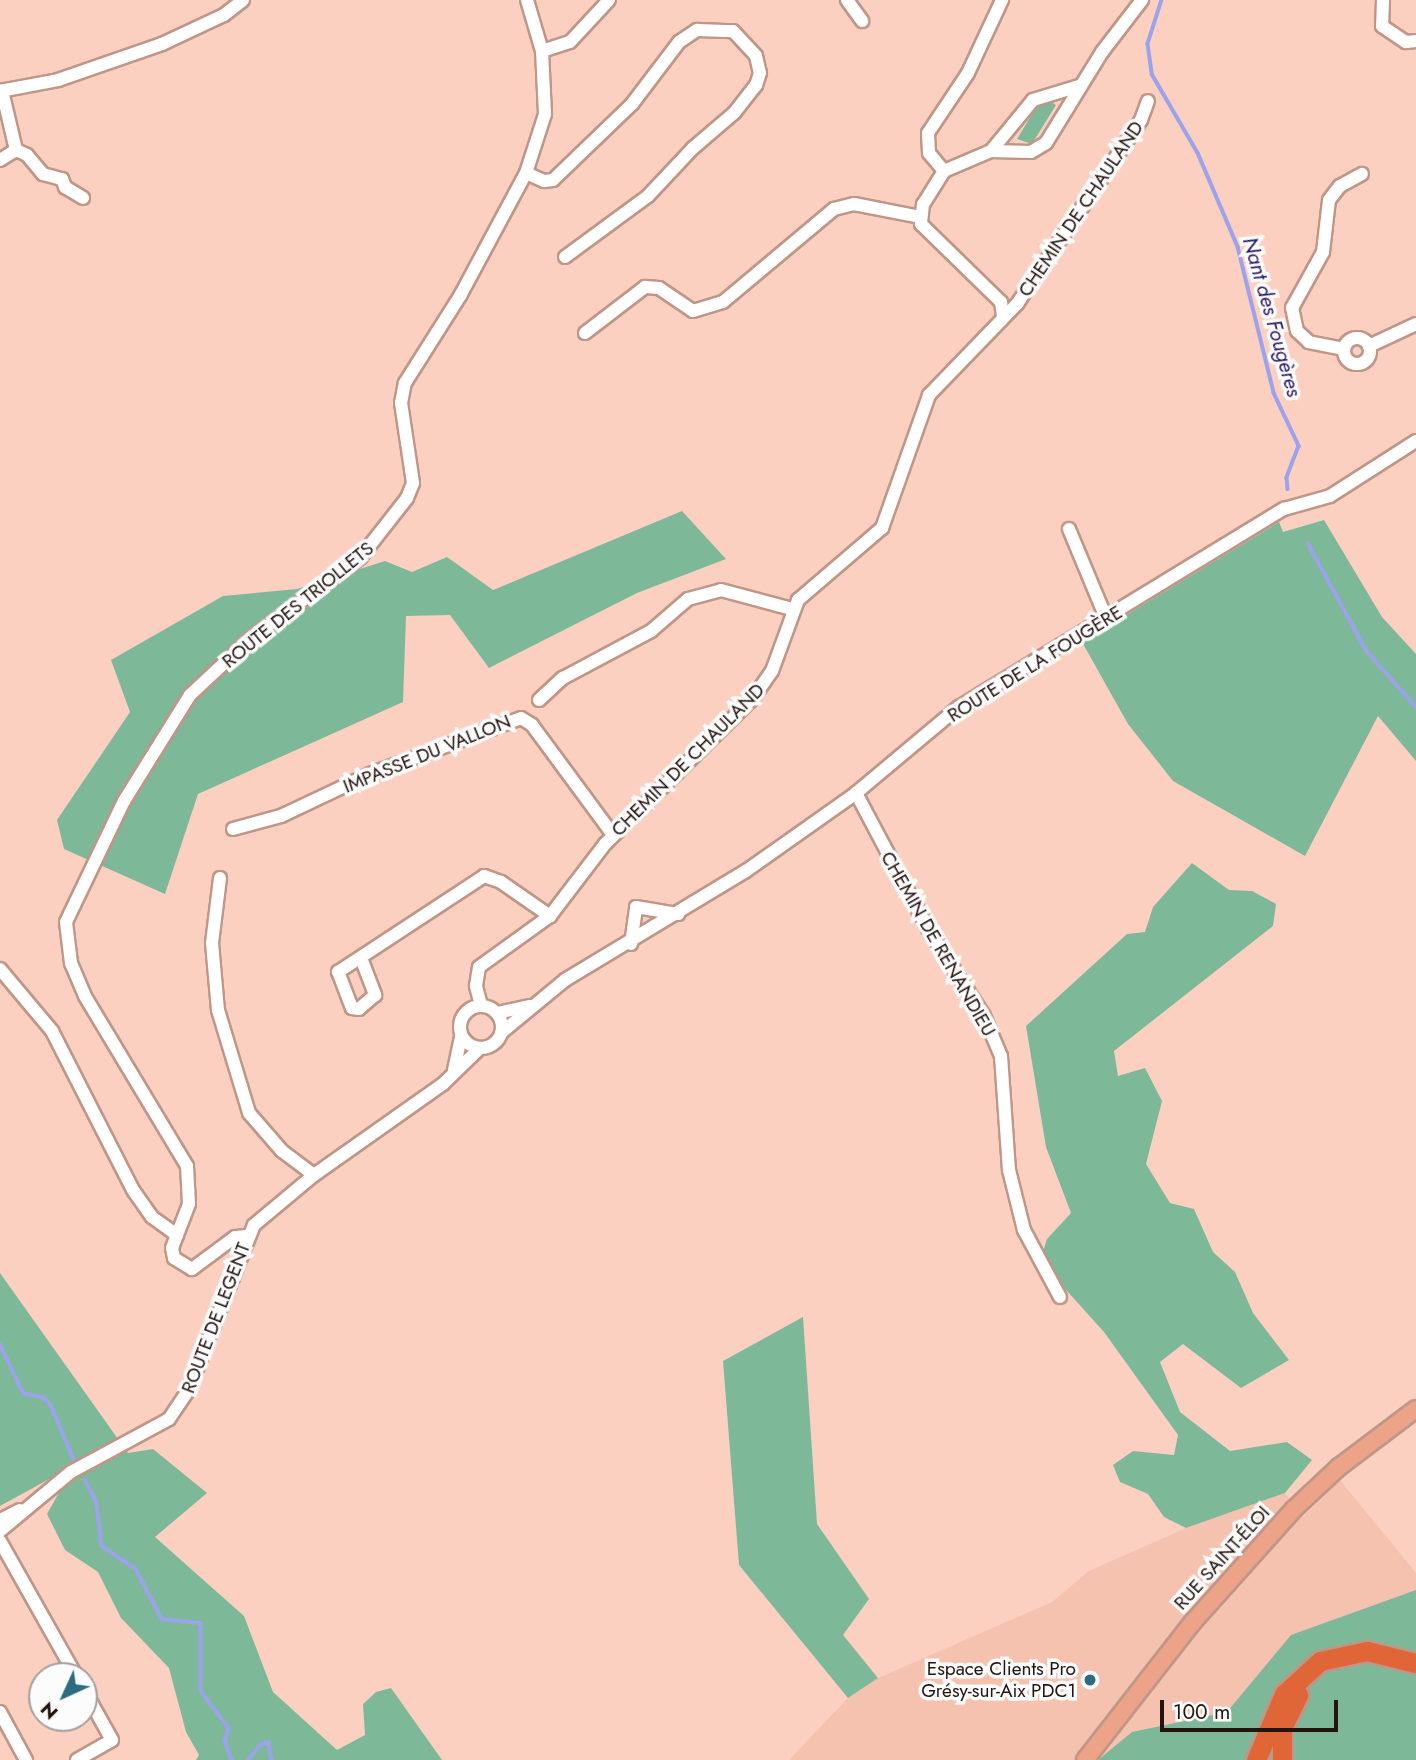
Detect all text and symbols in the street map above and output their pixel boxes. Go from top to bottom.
street label: CHEMIN DE CHAULAND [1014,117,1148,301]
water label: Nant des Fougères [1237,234,1307,400]
street label: ROUTE DES TRIOLLETS [218,537,378,673]
street label: ROUTE DE LA FOUGÈRE [943,601,1127,727]
street label: CHEMIN DE CHAULAND [607,679,769,841]
street label: IMPASSE DU VALLON [340,710,514,798]
street label: CHEMIN DE RENANDIEU [876,848,1000,1040]
street label: ROUTE DE LEGENT [177,1240,255,1396]
street label: RUE SAINT-ÉLOI [1169,1501,1275,1615]
place label: Espace Clients Pro Grésy-sur-Aix PDC1 [921,1658,1076,1702]
north arrow [28,1662,98,1732]
marker: Espace Clients Pro Grésy-sur-Aix PDC1 [1082,1672,1098,1688]
scale bar [1164,1686,1342,1730]
text: N [34,1696,64,1726]
text: 100 m [1173,1697,1230,1727]

